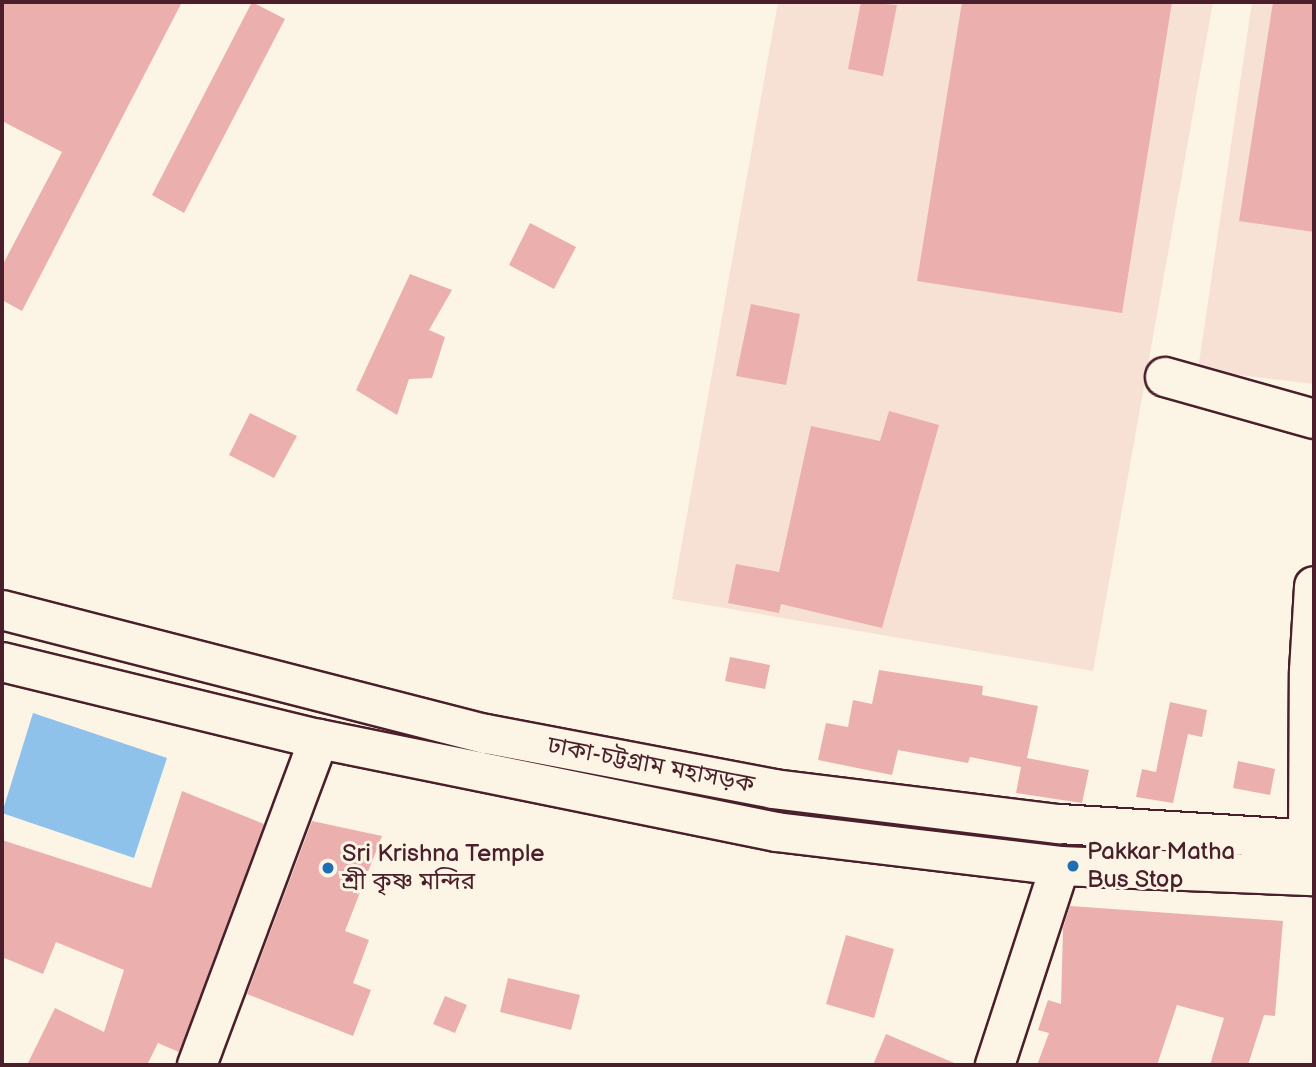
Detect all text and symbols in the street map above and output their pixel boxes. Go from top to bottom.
street label: ঢাকা-চট্টগ্রাম মহাসড়ক [545,731,757,799]
place label: Pakkar Matha Bus Stop [1087,838,1235,894]
place label: Sri Krishna Temple শ্রী কৃষ্ণ মন্দির [342,840,545,896]
marker: Pakkar Matha Bus Stop [1065,858,1081,874]
marker: Sri Krishna Temple শ্রী কৃষ্ণ মন্দির [320,860,336,876]

